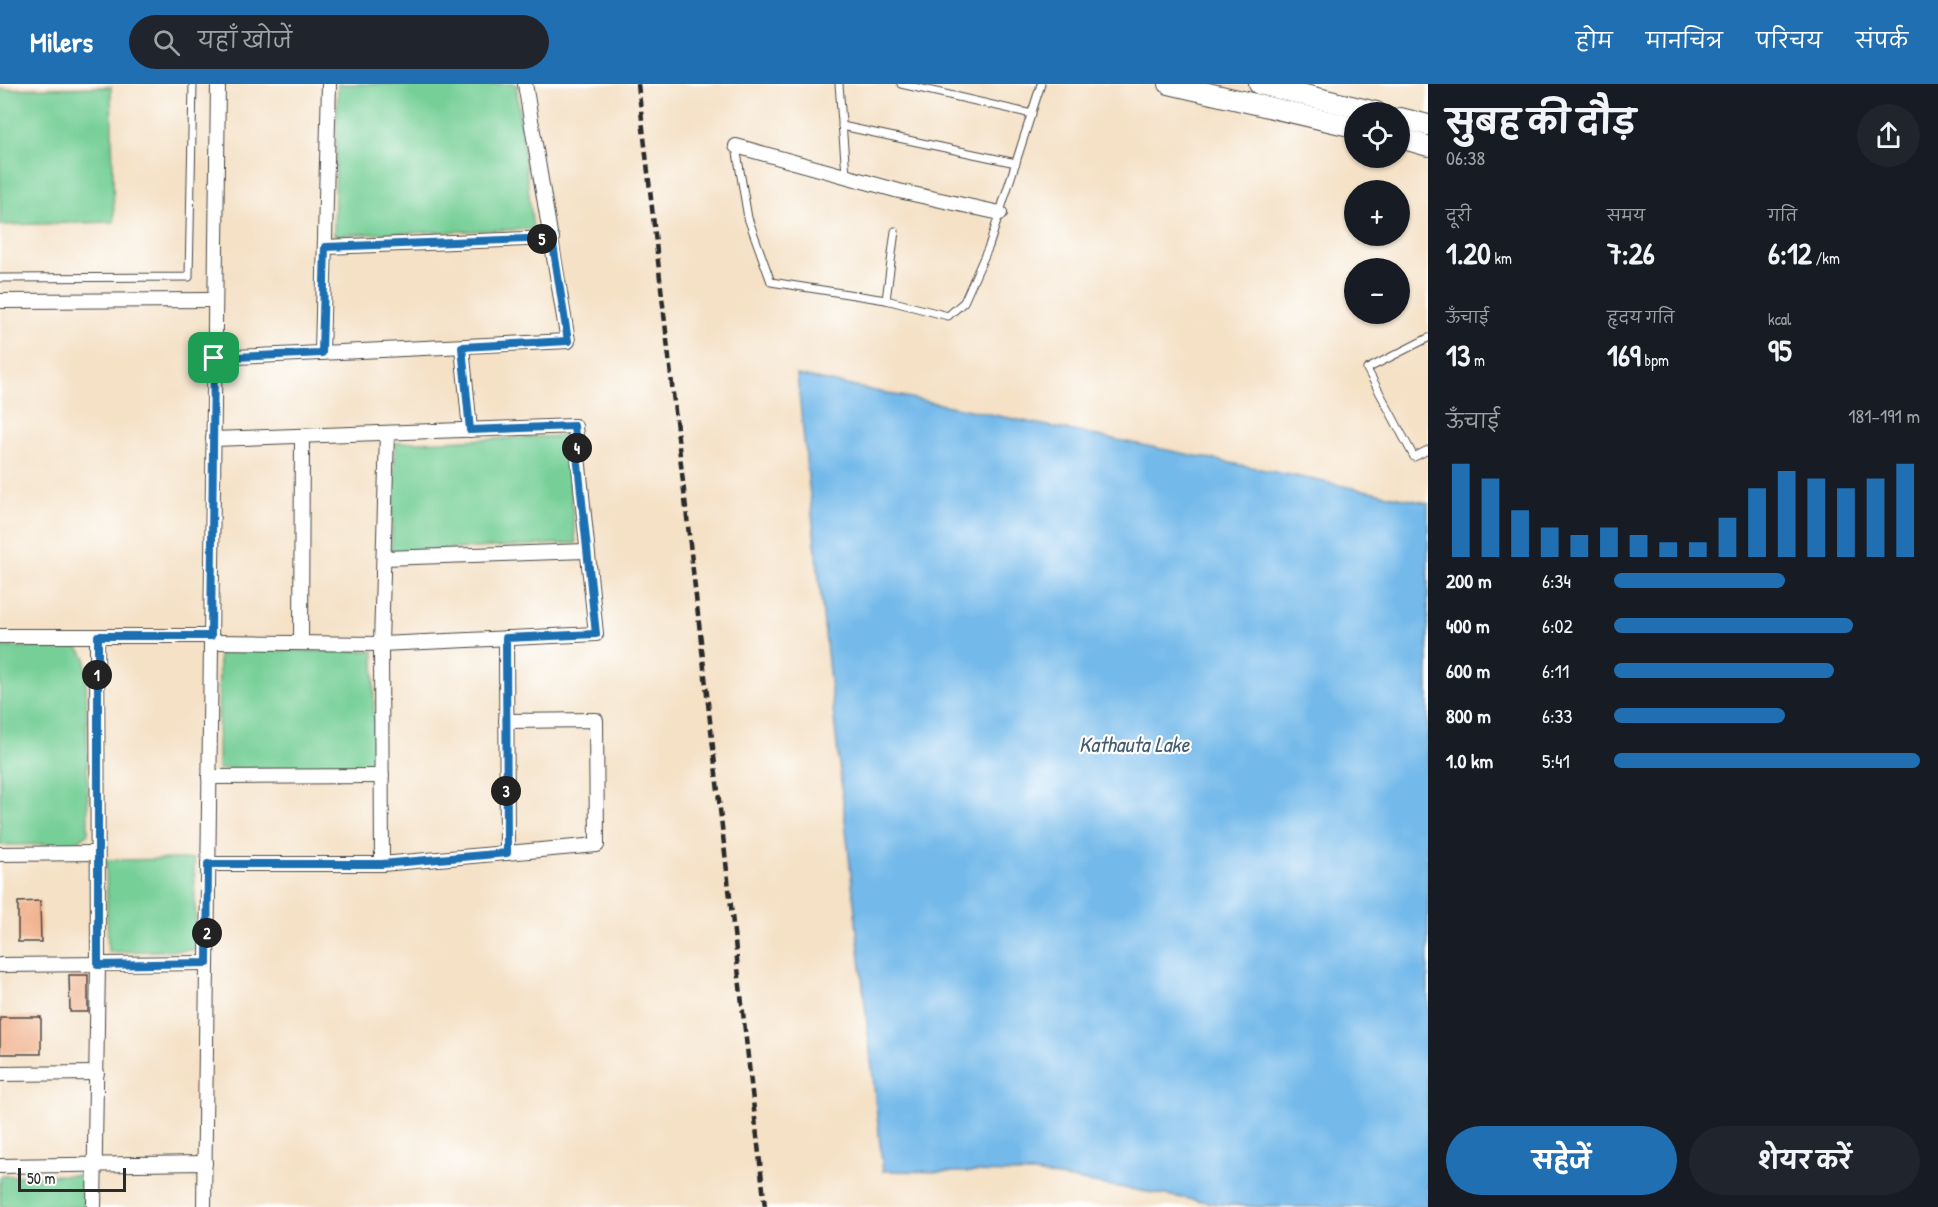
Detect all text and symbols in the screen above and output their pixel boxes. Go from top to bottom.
search box [129,15,549,69]
text: Milers [30,23,93,61]
text: यहाँ खोजें [198,25,292,55]
icon: search [150,26,183,59]
text: होम [1576,26,1613,55]
text: मानचित्र [1646,26,1723,55]
text: परिचय [1756,26,1822,55]
text: संपर्क [1855,26,1908,55]
text: सुबह की दौड़ [1446,99,1636,143]
map controls [1344,102,1410,324]
button: locate [1344,102,1410,168]
button: share [1857,104,1920,167]
text: 06:38 [1446,144,1485,171]
button: + [1344,180,1410,246]
text: दूरी [1446,204,1471,226]
text: समय [1607,204,1645,226]
text: गति [1768,204,1797,226]
pin: 5 [527,224,557,254]
text: 5 [539,228,545,250]
text: 1.20 [1446,233,1491,273]
text: 7:26 [1607,233,1655,273]
text: 6:12 [1768,233,1812,273]
text: km [1491,247,1512,269]
text: /km [1812,247,1840,269]
button: − [1344,258,1410,324]
text: ऊँचाई [1446,306,1489,328]
text: हृदय गति [1607,306,1675,328]
text: kcal [1768,308,1791,330]
text: 95 [1768,330,1792,370]
pin [188,332,239,383]
text: 13 [1446,335,1470,375]
text: 169 [1607,335,1641,375]
icon: arrive [197,341,230,374]
text: m [1470,349,1485,371]
text: bpm [1641,349,1669,371]
text: 181–191 m [1848,402,1920,429]
text: ऊँचाई [1446,407,1500,434]
pin: 4 [562,433,592,463]
text: 4 [574,437,580,459]
text: 200 m [1446,567,1491,594]
text: 6:34 [1542,567,1571,594]
text: 400 m [1446,612,1490,639]
text: 6:02 [1542,612,1573,639]
text: 600 m [1446,657,1490,684]
text: 6:11 [1542,657,1569,684]
pin: 1 [82,660,112,690]
text: 1 [94,664,100,686]
text: 800 m [1446,702,1491,729]
text: 6:33 [1542,702,1573,729]
water label: Kathauta Lake [1079,729,1190,759]
text: 1.0 km [1446,747,1493,774]
text: 5:41 [1542,747,1570,774]
pin: 3 [491,776,521,806]
text: 3 [502,780,510,802]
pin: 2 [192,918,222,948]
text: 2 [203,922,211,944]
button: सहेजें [1446,1126,1677,1195]
button: शेयर करें [1689,1126,1920,1195]
scale bar [18,1165,126,1192]
text: 50 m [27,1167,56,1189]

